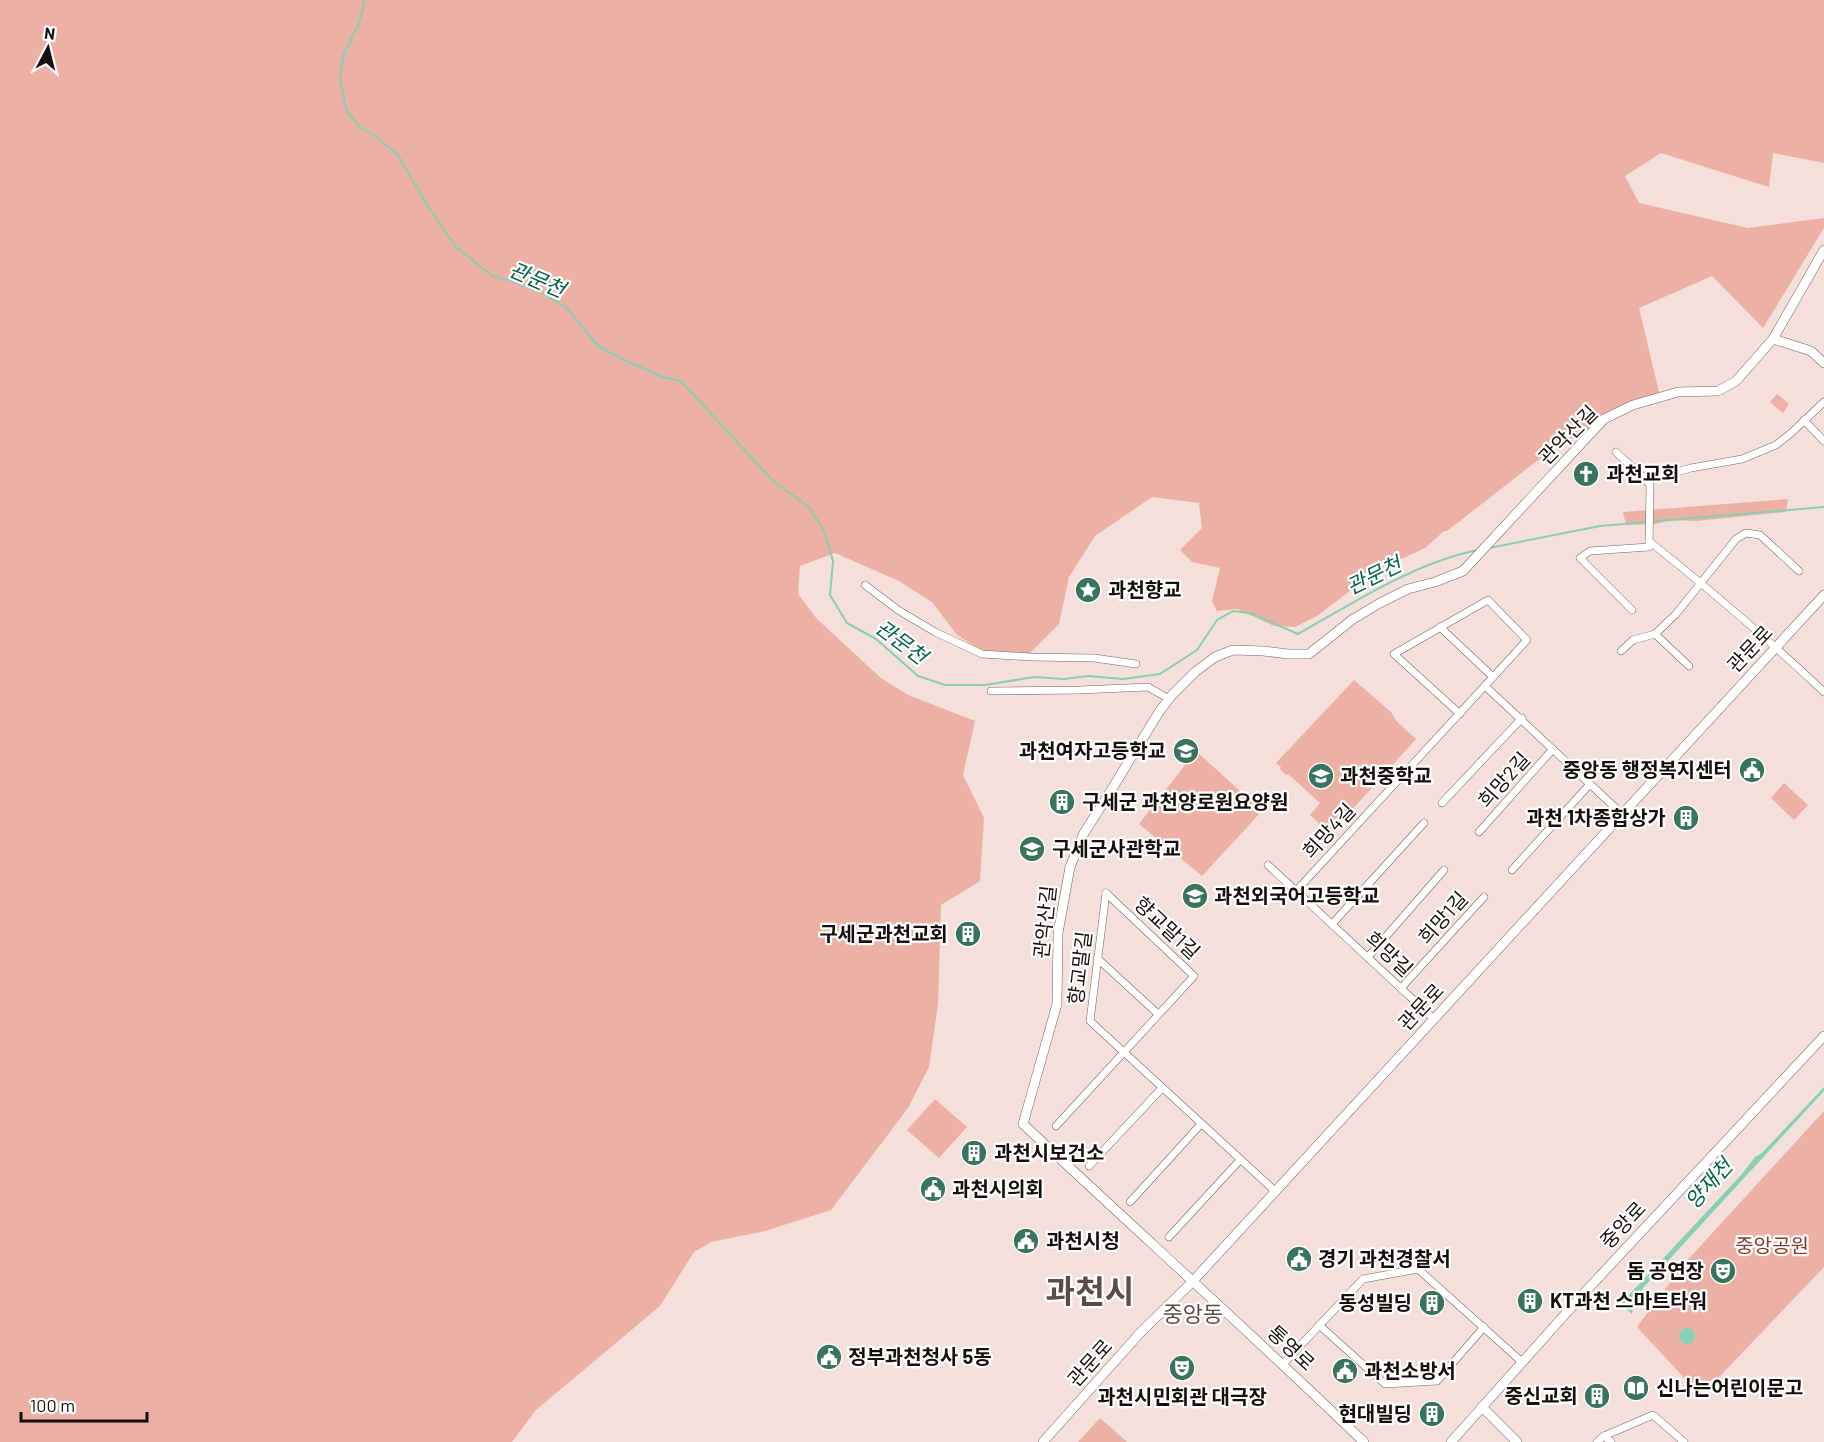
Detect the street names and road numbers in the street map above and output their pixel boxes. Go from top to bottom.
street label: 관악산길 [1533,400,1602,469]
street label: 관문로 [1722,620,1777,677]
street label: 희망2길 [1472,747,1534,812]
street label: 희망4길 [1297,798,1360,863]
street label: 관악산길 [1028,884,1060,960]
street label: 희망1길 [1413,886,1472,948]
street label: 향교말1길 [1130,891,1205,964]
street label: 희망길 [1361,926,1418,981]
street label: 향교말길 [1063,930,1095,1006]
street label: 관문로 [1393,978,1448,1035]
street label: 중앙로 [1595,1196,1650,1253]
street label: 통영로 [1263,1320,1320,1375]
street label: 관문로 [1062,1334,1117,1391]

